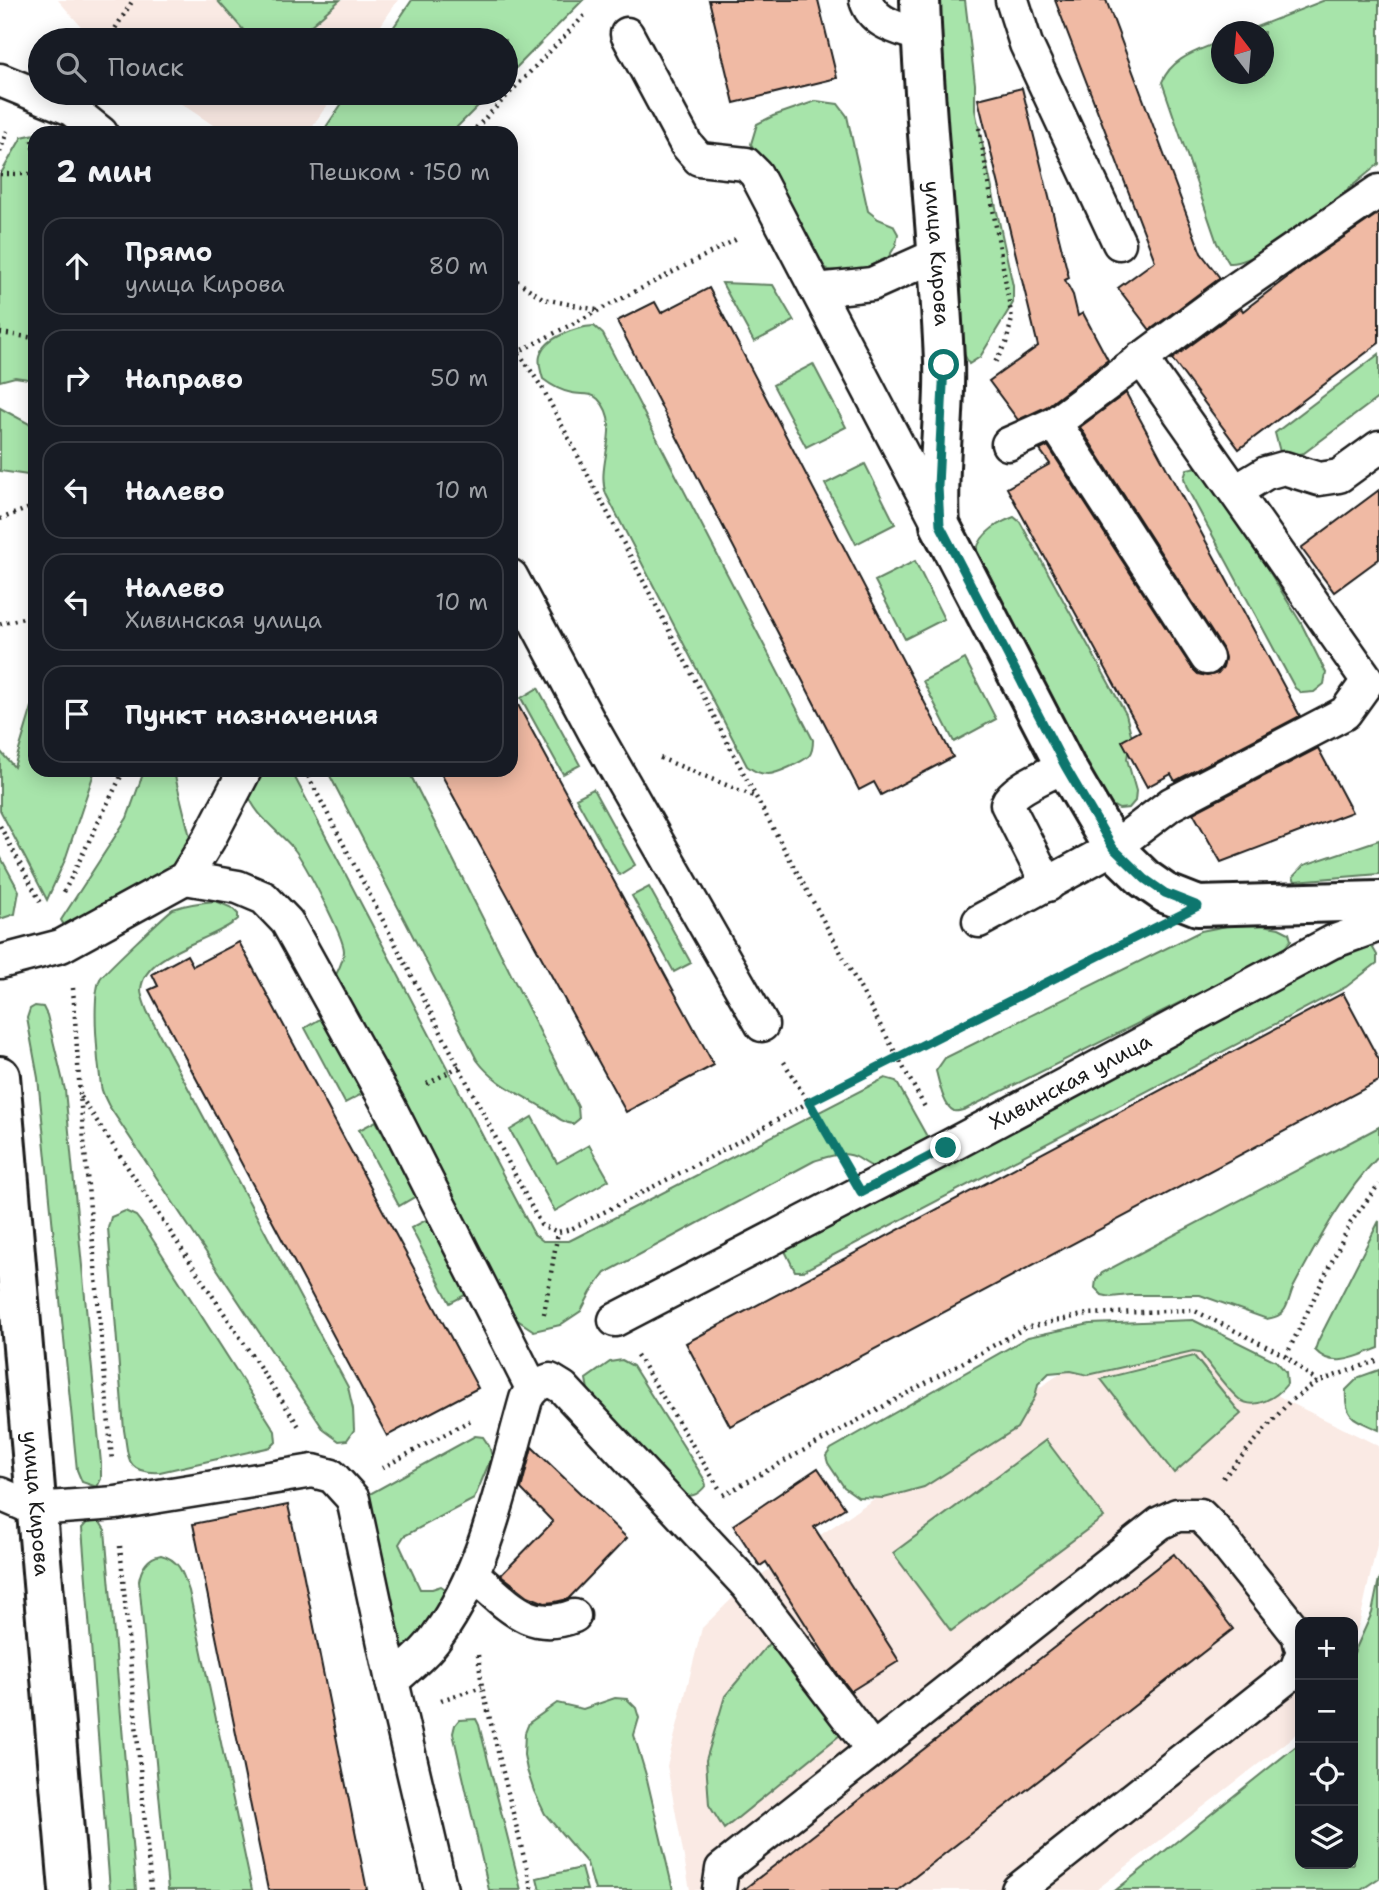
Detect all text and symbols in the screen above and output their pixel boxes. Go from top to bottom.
north arrow [1211,21,1274,84]
search box [28,28,518,105]
icon: search [52,48,90,86]
text: Поиск [108,49,184,84]
text: 2 мин [56,151,152,192]
text: Пешком · 150 m [309,157,490,187]
street label: улица Кирова [918,180,956,327]
text: Прямо [125,234,213,269]
icon: ahead [58,247,96,285]
text: 80 m [429,251,488,281]
text: улица Кирова [125,269,285,299]
route start [928,349,959,380]
icon: right [58,359,96,397]
text: Направо [125,361,243,396]
text: 50 m [430,363,488,393]
icon: left [58,471,96,509]
text: Налево [125,473,225,508]
text: 10 m [435,475,488,505]
text: Налево [125,570,225,605]
icon: left [58,583,96,621]
text: 10 m [435,587,488,617]
text: Хивинская улица [125,605,322,635]
icon: arrive [58,695,96,733]
text: Пункт назначения [125,697,378,732]
street label: Хивинская улица [984,1027,1156,1136]
route end [930,1132,961,1163]
street label: улица Кирова [16,1430,56,1577]
map controls [1295,1617,1358,1869]
button: + [1295,1617,1358,1680]
button: − [1295,1680,1358,1743]
button: locate [1295,1743,1358,1806]
button: layers [1295,1806,1358,1869]

